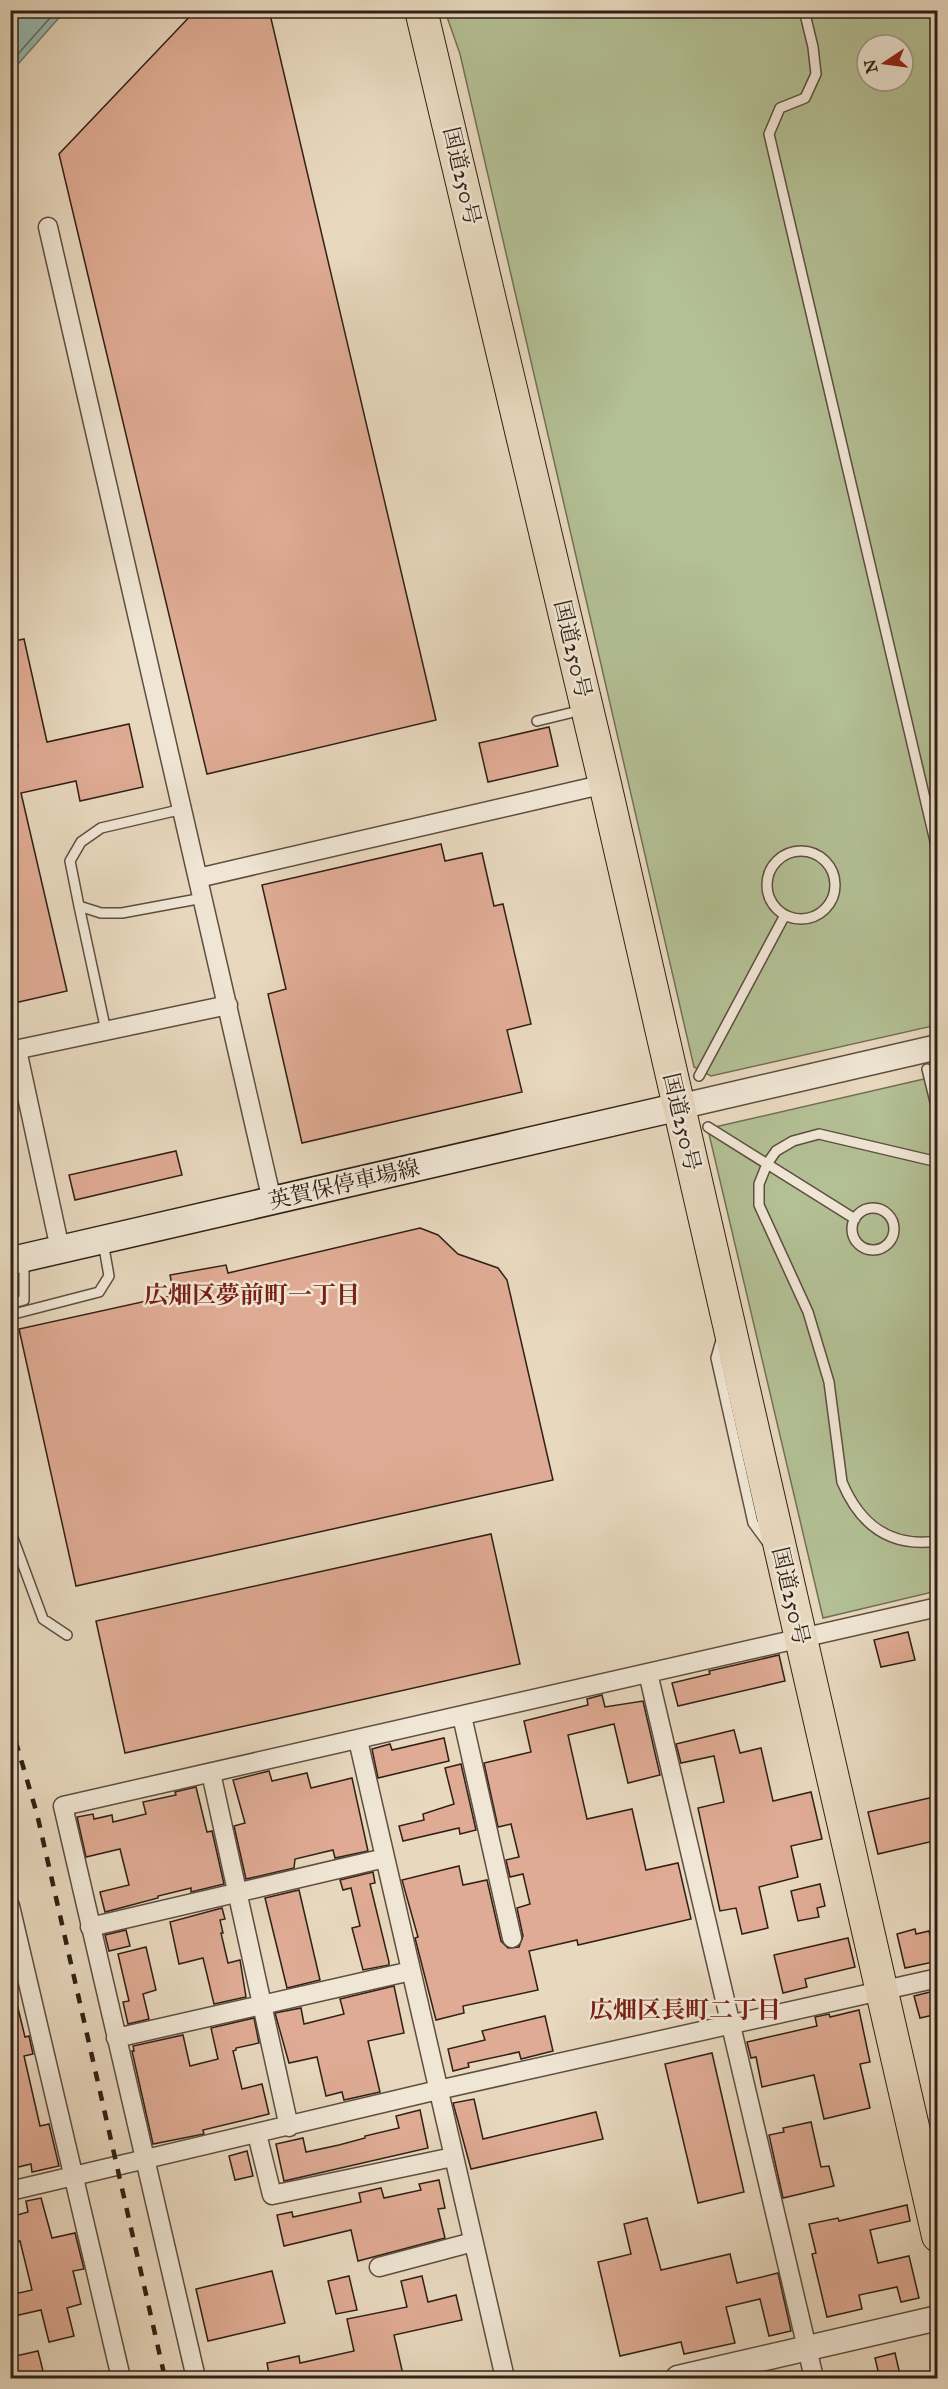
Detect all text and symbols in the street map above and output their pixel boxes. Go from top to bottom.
north arrow [855,33,915,93]
text: N [860,57,882,75]
street label: 国道250号 [438,124,486,228]
street label: 国道250号 [549,597,597,701]
street label: 国道250号 [658,1070,706,1174]
street label: 英賀保停車場線 [266,1154,422,1214]
district label: 広畑区夢前町一丁目 [144,1280,360,1310]
street label: 国道250号 [767,1544,815,1648]
district label: 広畑区長町二丁目 [589,1995,781,2025]

